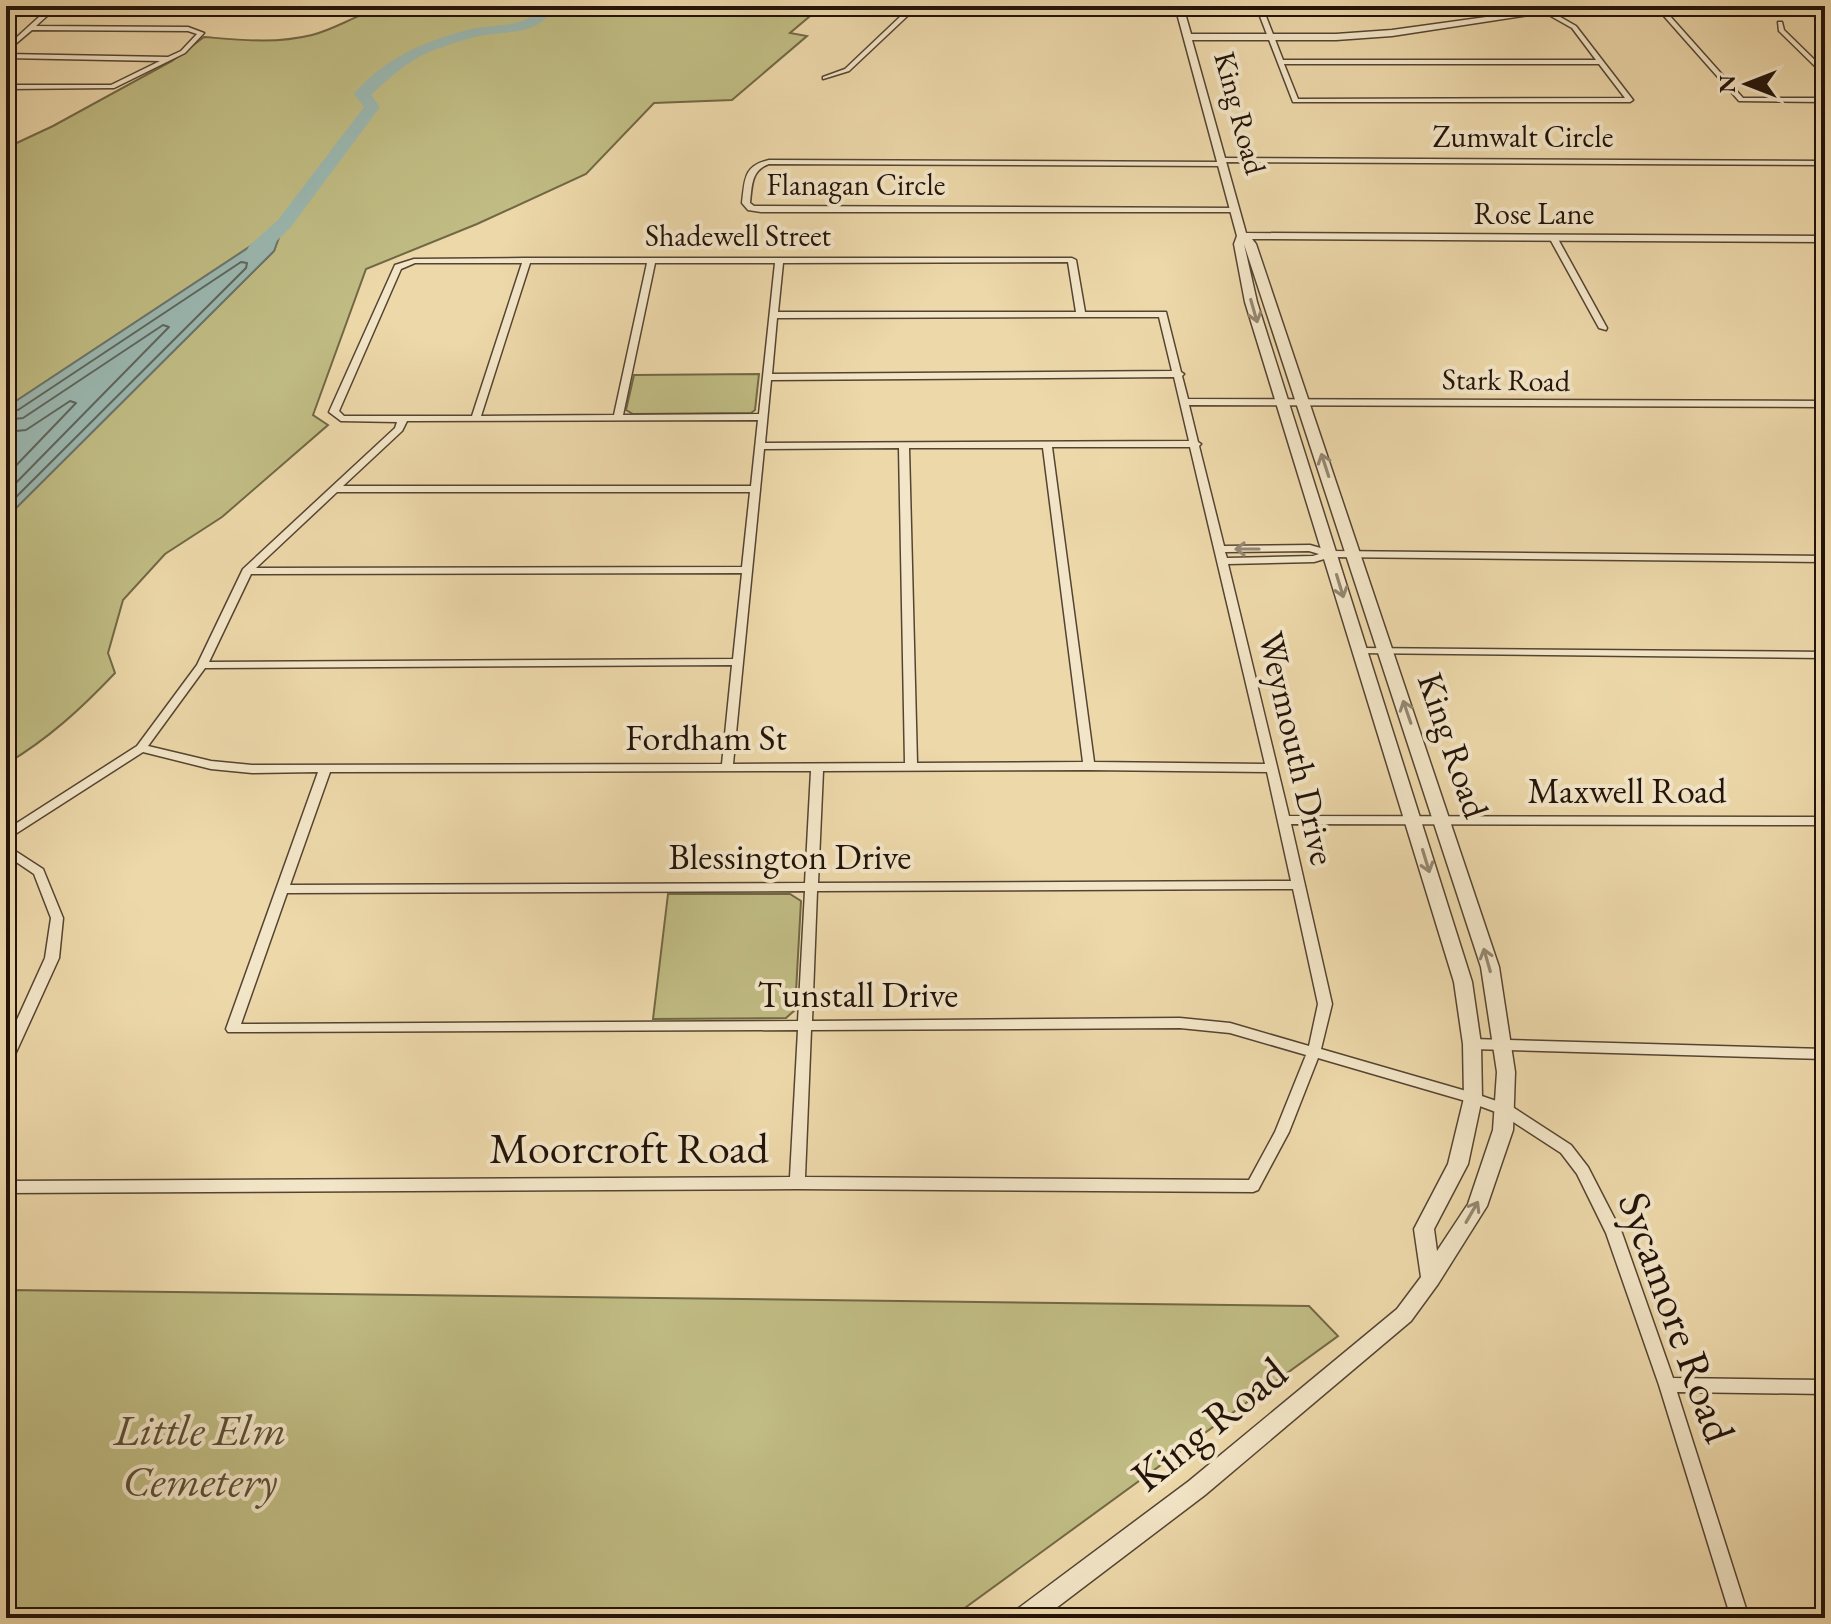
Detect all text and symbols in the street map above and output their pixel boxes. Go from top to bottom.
north arrow [1707,44,1787,124]
street label: King Road [1205,47,1276,179]
text: N [1713,75,1742,93]
street label: Zumwalt Circle [1433,117,1613,156]
street label: Flanagan Circle [767,165,945,204]
street label: Rose Lane [1474,194,1594,233]
street label: Shadewell Street [645,216,832,255]
one-way arrow [1247,298,1262,324]
street label: Stark Road [1442,359,1571,400]
one-way arrow [1317,453,1332,479]
one-way arrow [1234,541,1261,557]
one-way arrow [1333,573,1348,599]
street label: Weymouth Drive [1248,627,1347,869]
street label: King Road [1407,666,1501,825]
one-way arrow [1398,700,1413,725]
street label: Fordham St [625,714,787,761]
street label: Maxwell Road [1527,767,1727,814]
street label: Blessington Drive [669,833,911,880]
one-way arrow [1419,848,1434,874]
one-way arrow [1479,947,1494,973]
street label: Tunstall Drive [758,971,958,1018]
street label: Moorcroft Road [489,1119,769,1176]
street label: Sycamore Road [1606,1184,1749,1450]
one-way arrow [1465,1200,1480,1224]
street label: King Road [1119,1343,1299,1504]
park label: Little Elm Cemetery [113,1401,286,1509]

